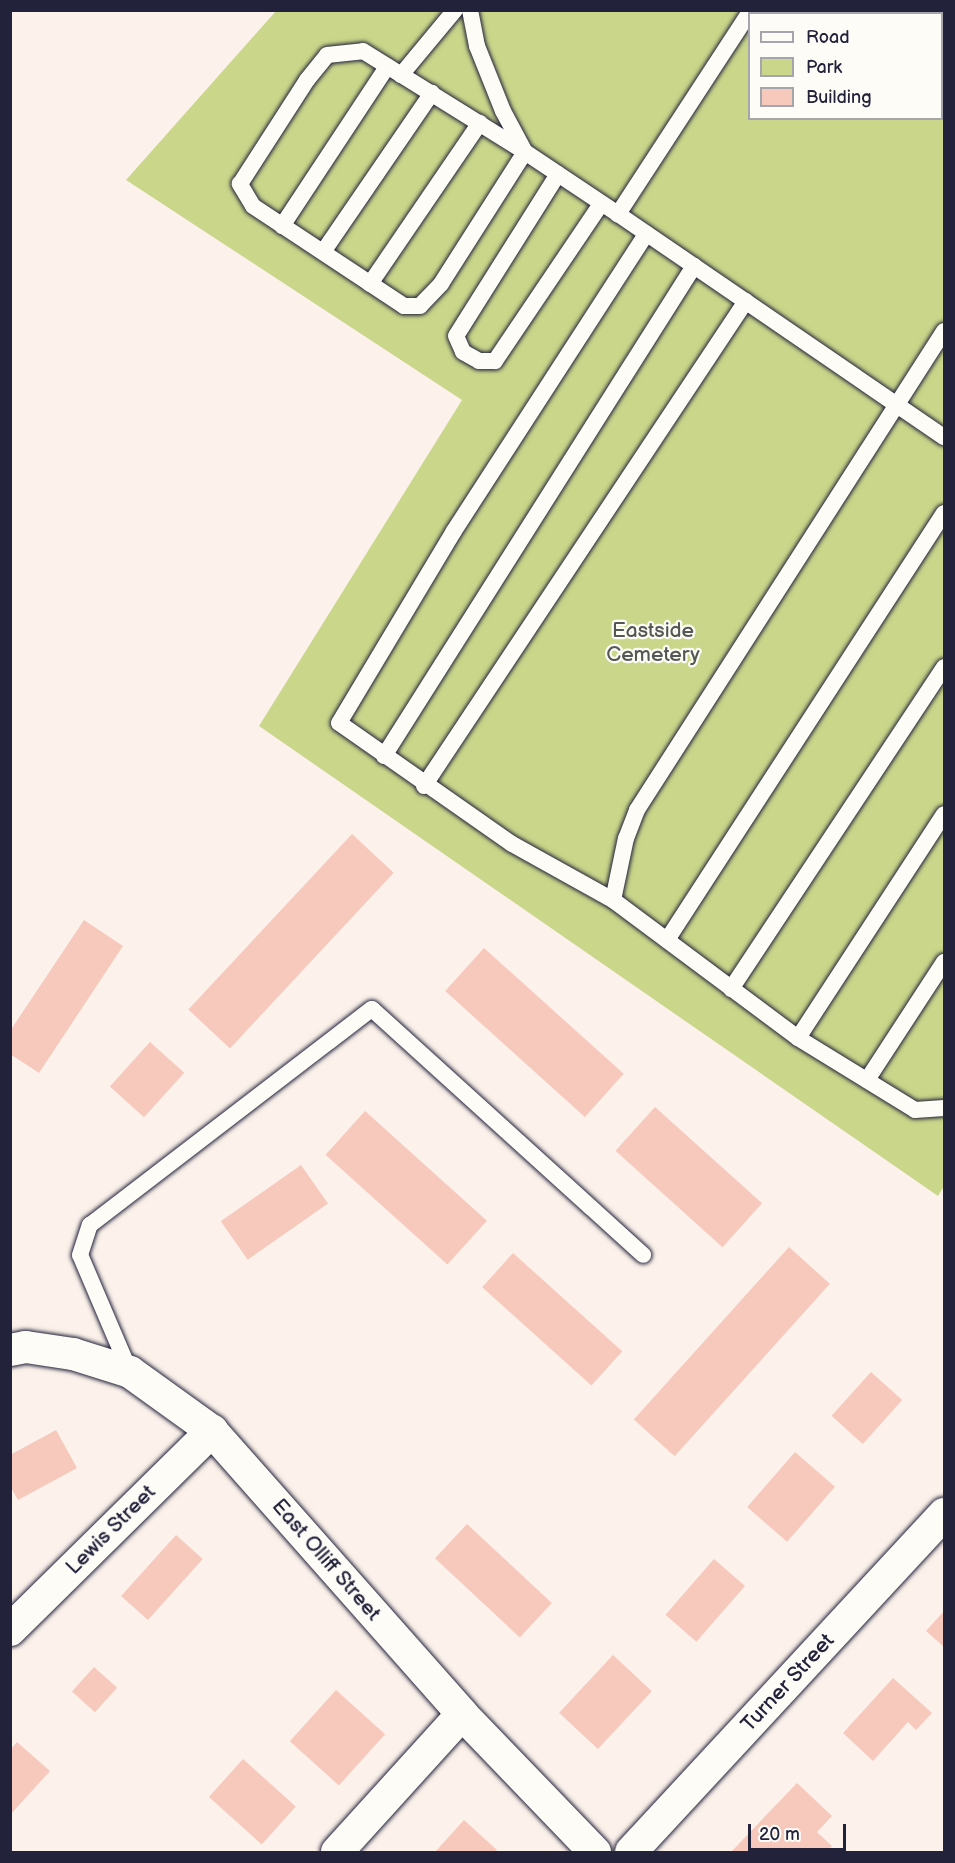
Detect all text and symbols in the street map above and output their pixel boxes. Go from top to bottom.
legend [748,12,943,120]
text: Road [806,27,850,48]
text: Park [806,57,842,78]
text: Building [806,87,872,108]
park label: Eastside Cemetery [606,618,700,668]
street label: Lewis Street [61,1480,161,1580]
street label: East Olliff Street [266,1494,386,1626]
street label: Turner Street [736,1629,840,1737]
scale bar [751,1812,848,1850]
text: 20 m [759,1824,800,1845]

